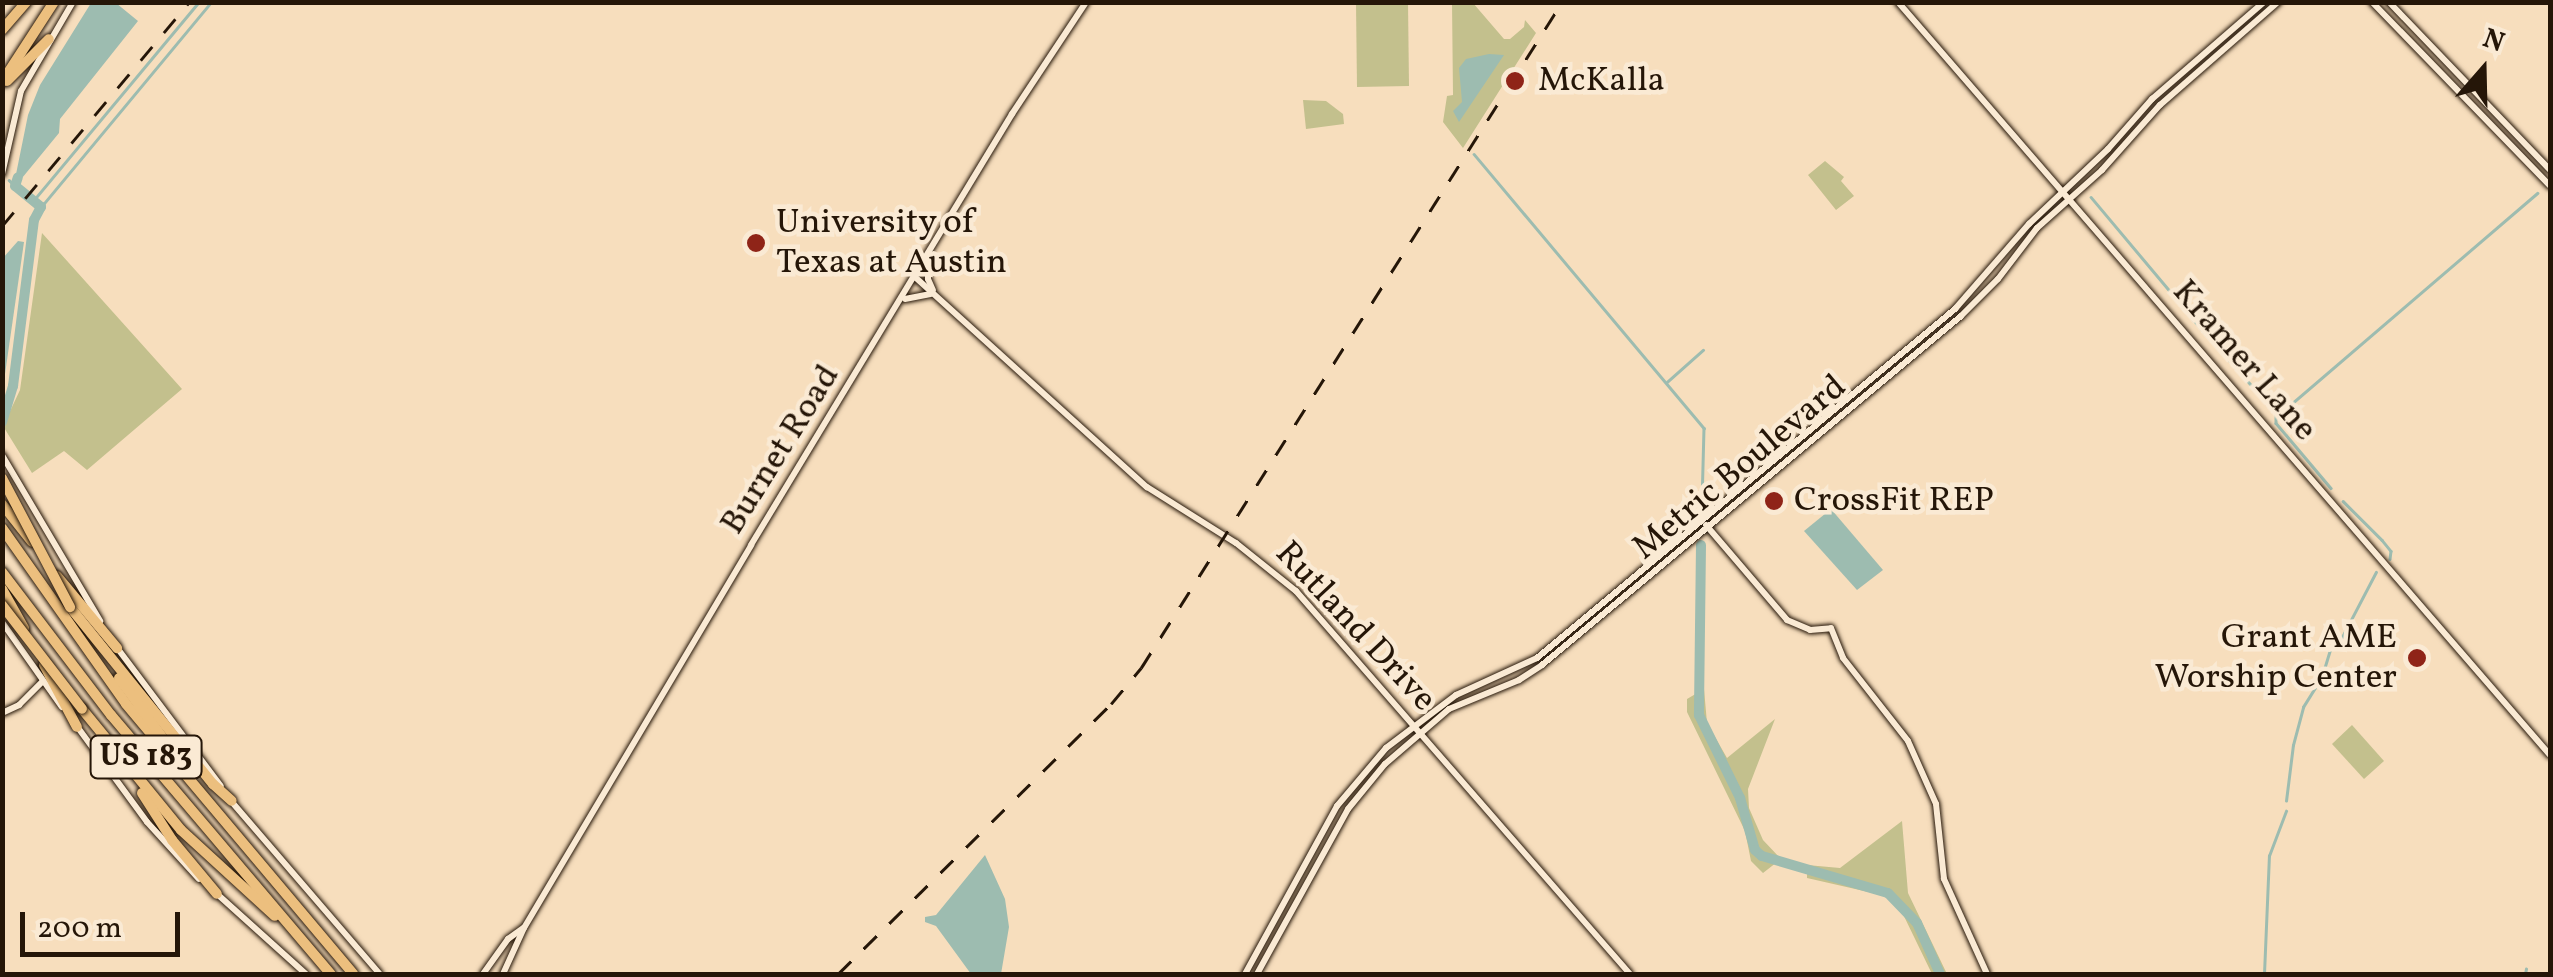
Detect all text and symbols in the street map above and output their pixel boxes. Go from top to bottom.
north arrow [2433,20,2533,120]
text: N [2477,20,2510,63]
place label: McKalla [1538,60,1665,102]
marker: McKalla [1502,68,1528,94]
place label: University of Texas at Austin [776,202,1007,284]
marker: University of Texas at Austin [745,232,767,254]
street label: Kramer Lane [2163,272,2325,450]
street label: Burnet Road [712,357,850,543]
street label: Metric Boulevard [1625,366,1855,570]
place label: CrossFit REP [1794,480,1994,522]
marker: CrossFit REP [1763,490,1785,512]
street label: Rutland Drive [1266,533,1444,721]
place label: Grant AME Worship Center [2154,617,2397,699]
marker: Grant AME Worship Center [2406,647,2428,669]
road number: US 183 [88,730,204,784]
scale bar [25,892,185,954]
text: 200 m [37,908,122,950]

